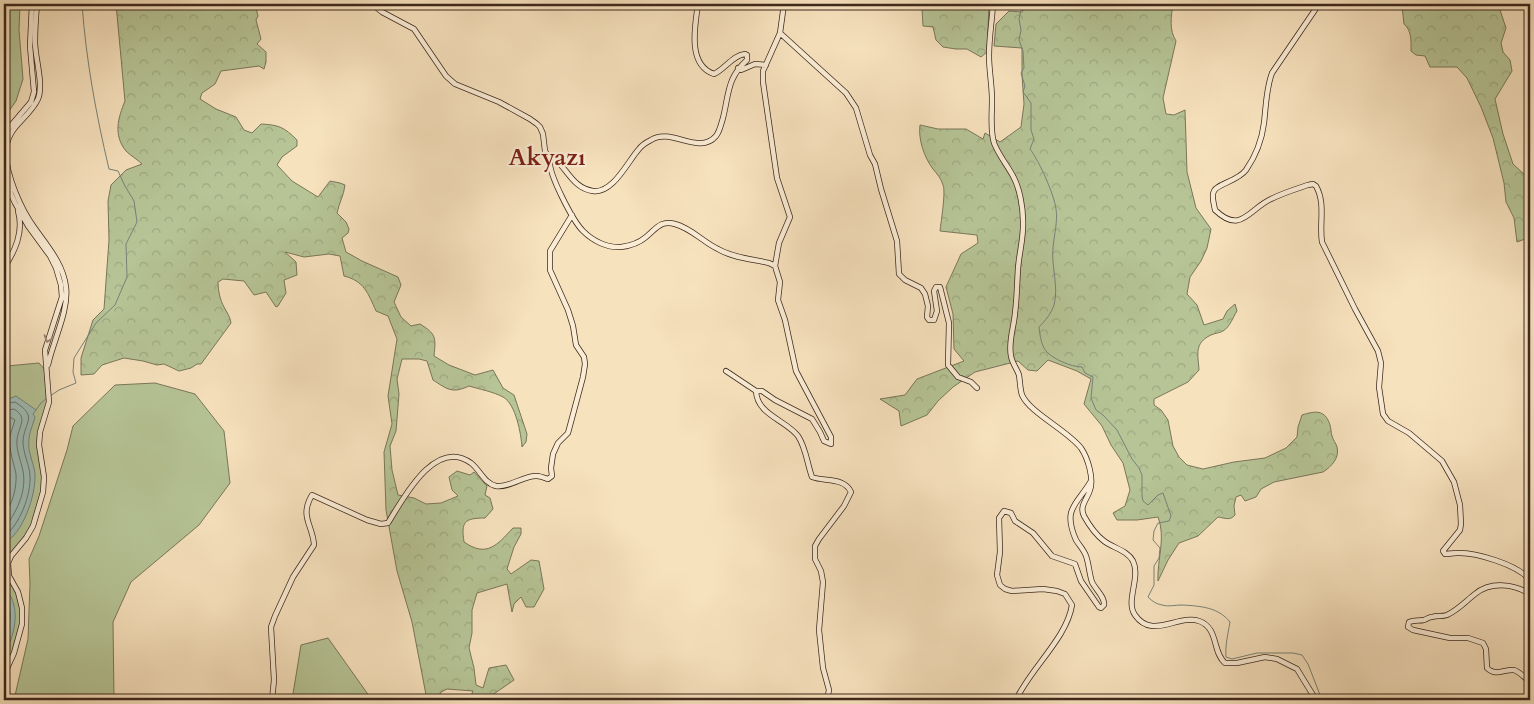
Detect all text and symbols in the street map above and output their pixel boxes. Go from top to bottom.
district label: Akyazı [508,141,586,174]
one-way arrow [44,335,54,343]

